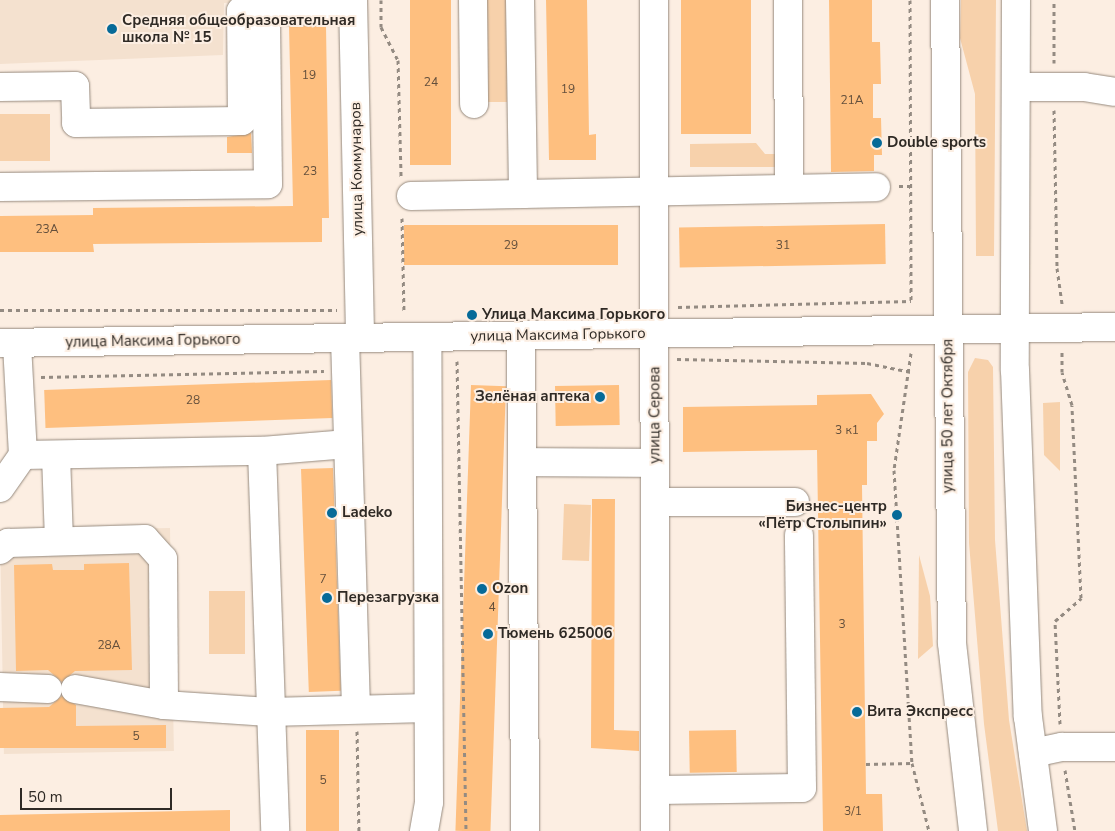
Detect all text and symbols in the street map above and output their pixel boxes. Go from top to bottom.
place label: Средняя общеобразовательная школа № 15 [122,11,355,46]
marker: Средняя общеобразовательная школа № 15 [106,23,118,35]
house number: 19 [302,69,316,83]
house number: 24 [424,76,438,90]
house number: 19 [561,83,575,97]
house number: 21А [840,94,864,108]
street label: улица Коммунаров [347,102,367,236]
place label: Double sports [887,134,986,152]
marker: Double sports [871,137,883,149]
house number: 23 [303,165,317,179]
house number: 23А [35,223,59,237]
house number: 29 [504,239,518,253]
house number: 31 [776,239,790,253]
place label: Улица Максима Горького [482,306,665,324]
marker: Улица Максима Горького [466,309,478,321]
street label: улица Максима Горького [470,324,646,346]
street label: улица Максима Горького [65,330,241,352]
street label: улица 50 лет Октября [939,339,957,493]
street label: улица Серова [646,366,664,464]
place label: Зелёная аптека [475,388,590,406]
marker: Зелёная аптека [594,391,606,403]
house number: 28 [186,394,200,408]
house number: 3 к1 [835,424,859,438]
place label: Бизнес-центр «Пётр Столыпин» [758,497,887,532]
place label: Ladeko [342,504,392,522]
marker: Ladeko [326,507,338,519]
marker: Бизнес-центр «Пётр Столыпин» [891,509,903,521]
house number: 7 [319,573,327,587]
place label: Ozon [492,580,528,598]
marker: Ozon [476,583,488,595]
place label: Перезагрузка [337,589,439,607]
marker: Перезагрузка [321,592,333,604]
house number: 4 [488,601,496,615]
house number: 3 [838,618,846,632]
place label: Тюмень 625006 [498,625,612,643]
marker: Тюмень 625006 [482,628,494,640]
house number: 28А [97,639,121,653]
place label: Вита Экспресс [867,703,973,721]
marker: Вита Экспресс [851,706,863,718]
house number: 5 [132,730,140,744]
house number: 5 [319,774,327,788]
scale bar [22,778,175,810]
text: 50 m [28,787,63,807]
house number: 3/1 [844,805,862,819]

